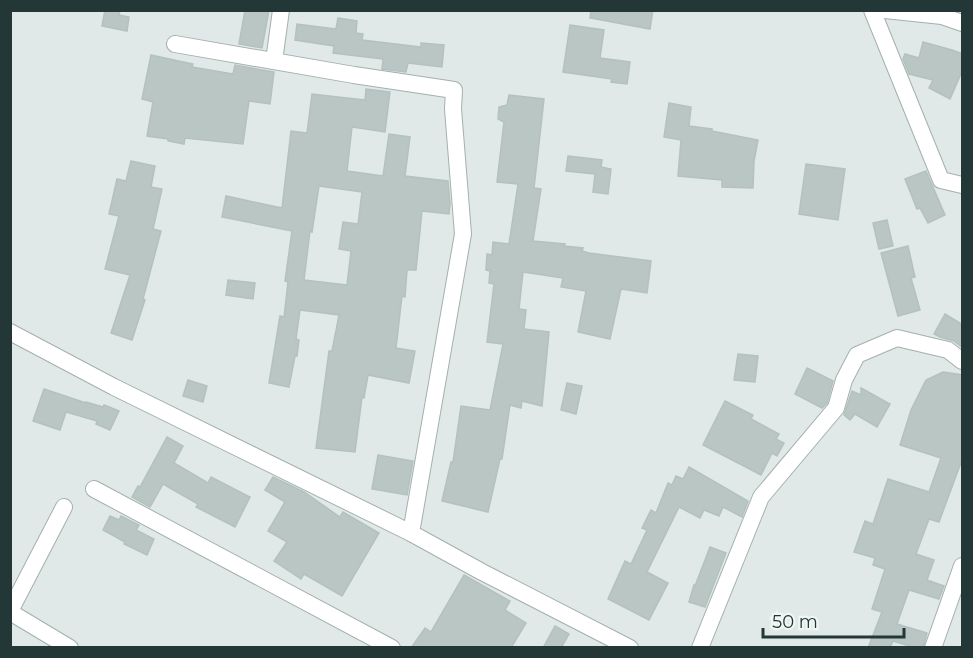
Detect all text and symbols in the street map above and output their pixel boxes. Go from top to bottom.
scale bar [763,601,904,639]
text: 50 m [772,611,818,633]

